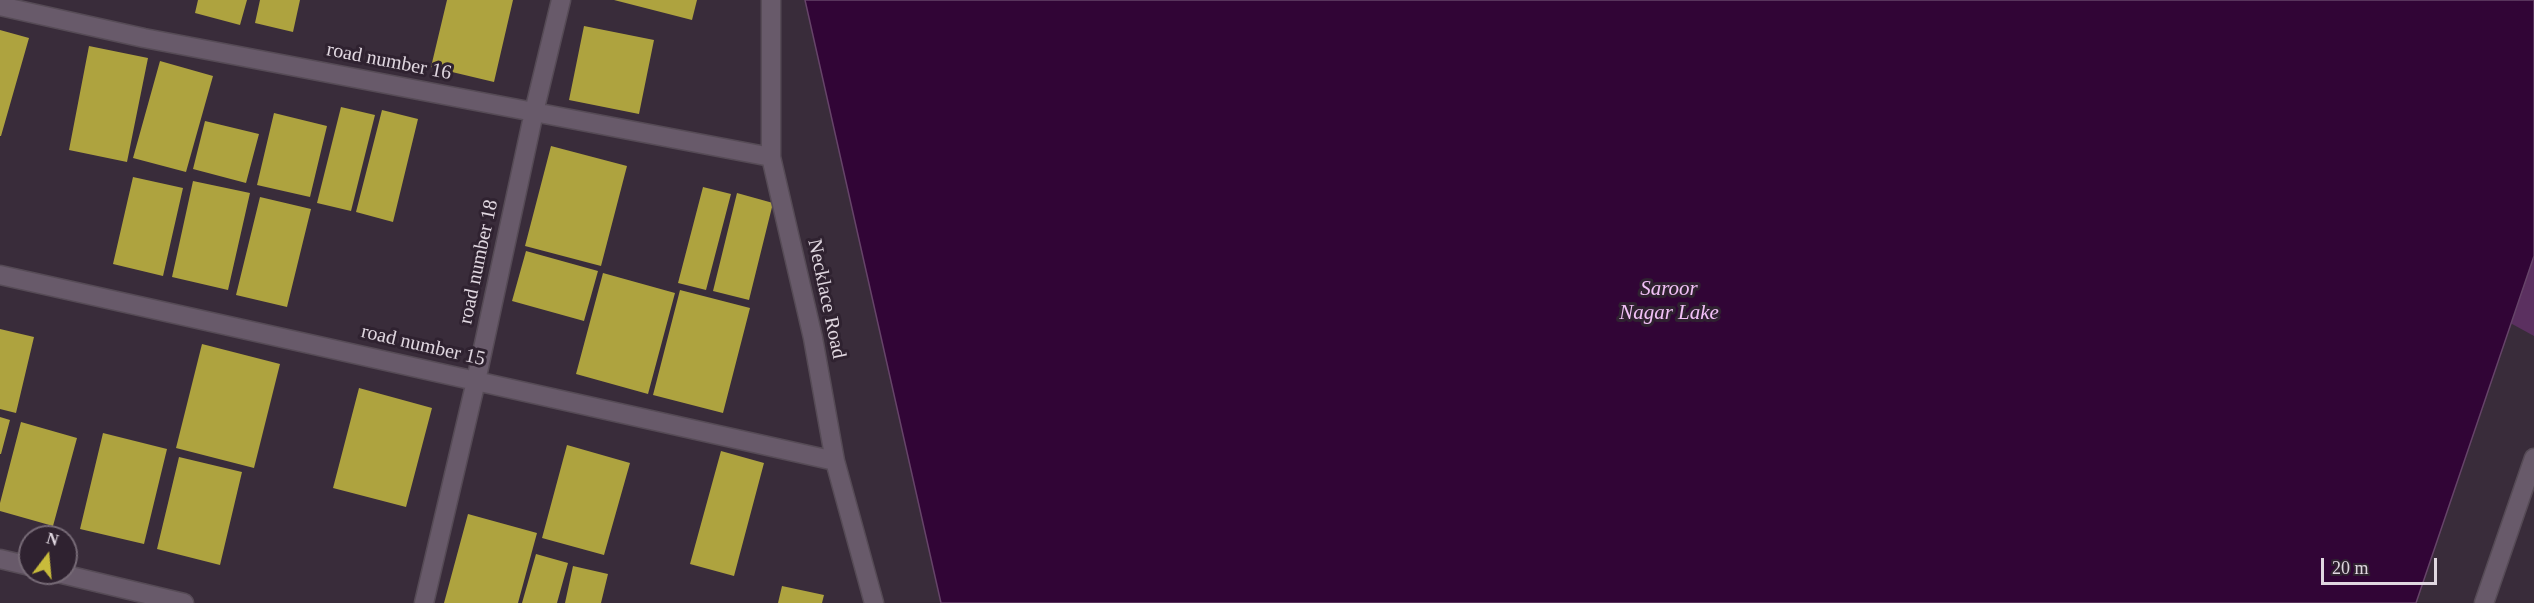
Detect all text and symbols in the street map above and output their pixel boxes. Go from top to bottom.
street label: road number 16 [325,38,453,86]
street label: road number 18 [454,198,504,326]
street label: Necklace Road [802,237,850,361]
water label: Saroor Nagar Lake [1619,276,1719,326]
street label: road number 15 [359,320,487,372]
north arrow [18,525,78,585]
text: N [45,529,60,549]
scale bar [2324,546,2440,584]
text: 20 m [2332,558,2369,578]

